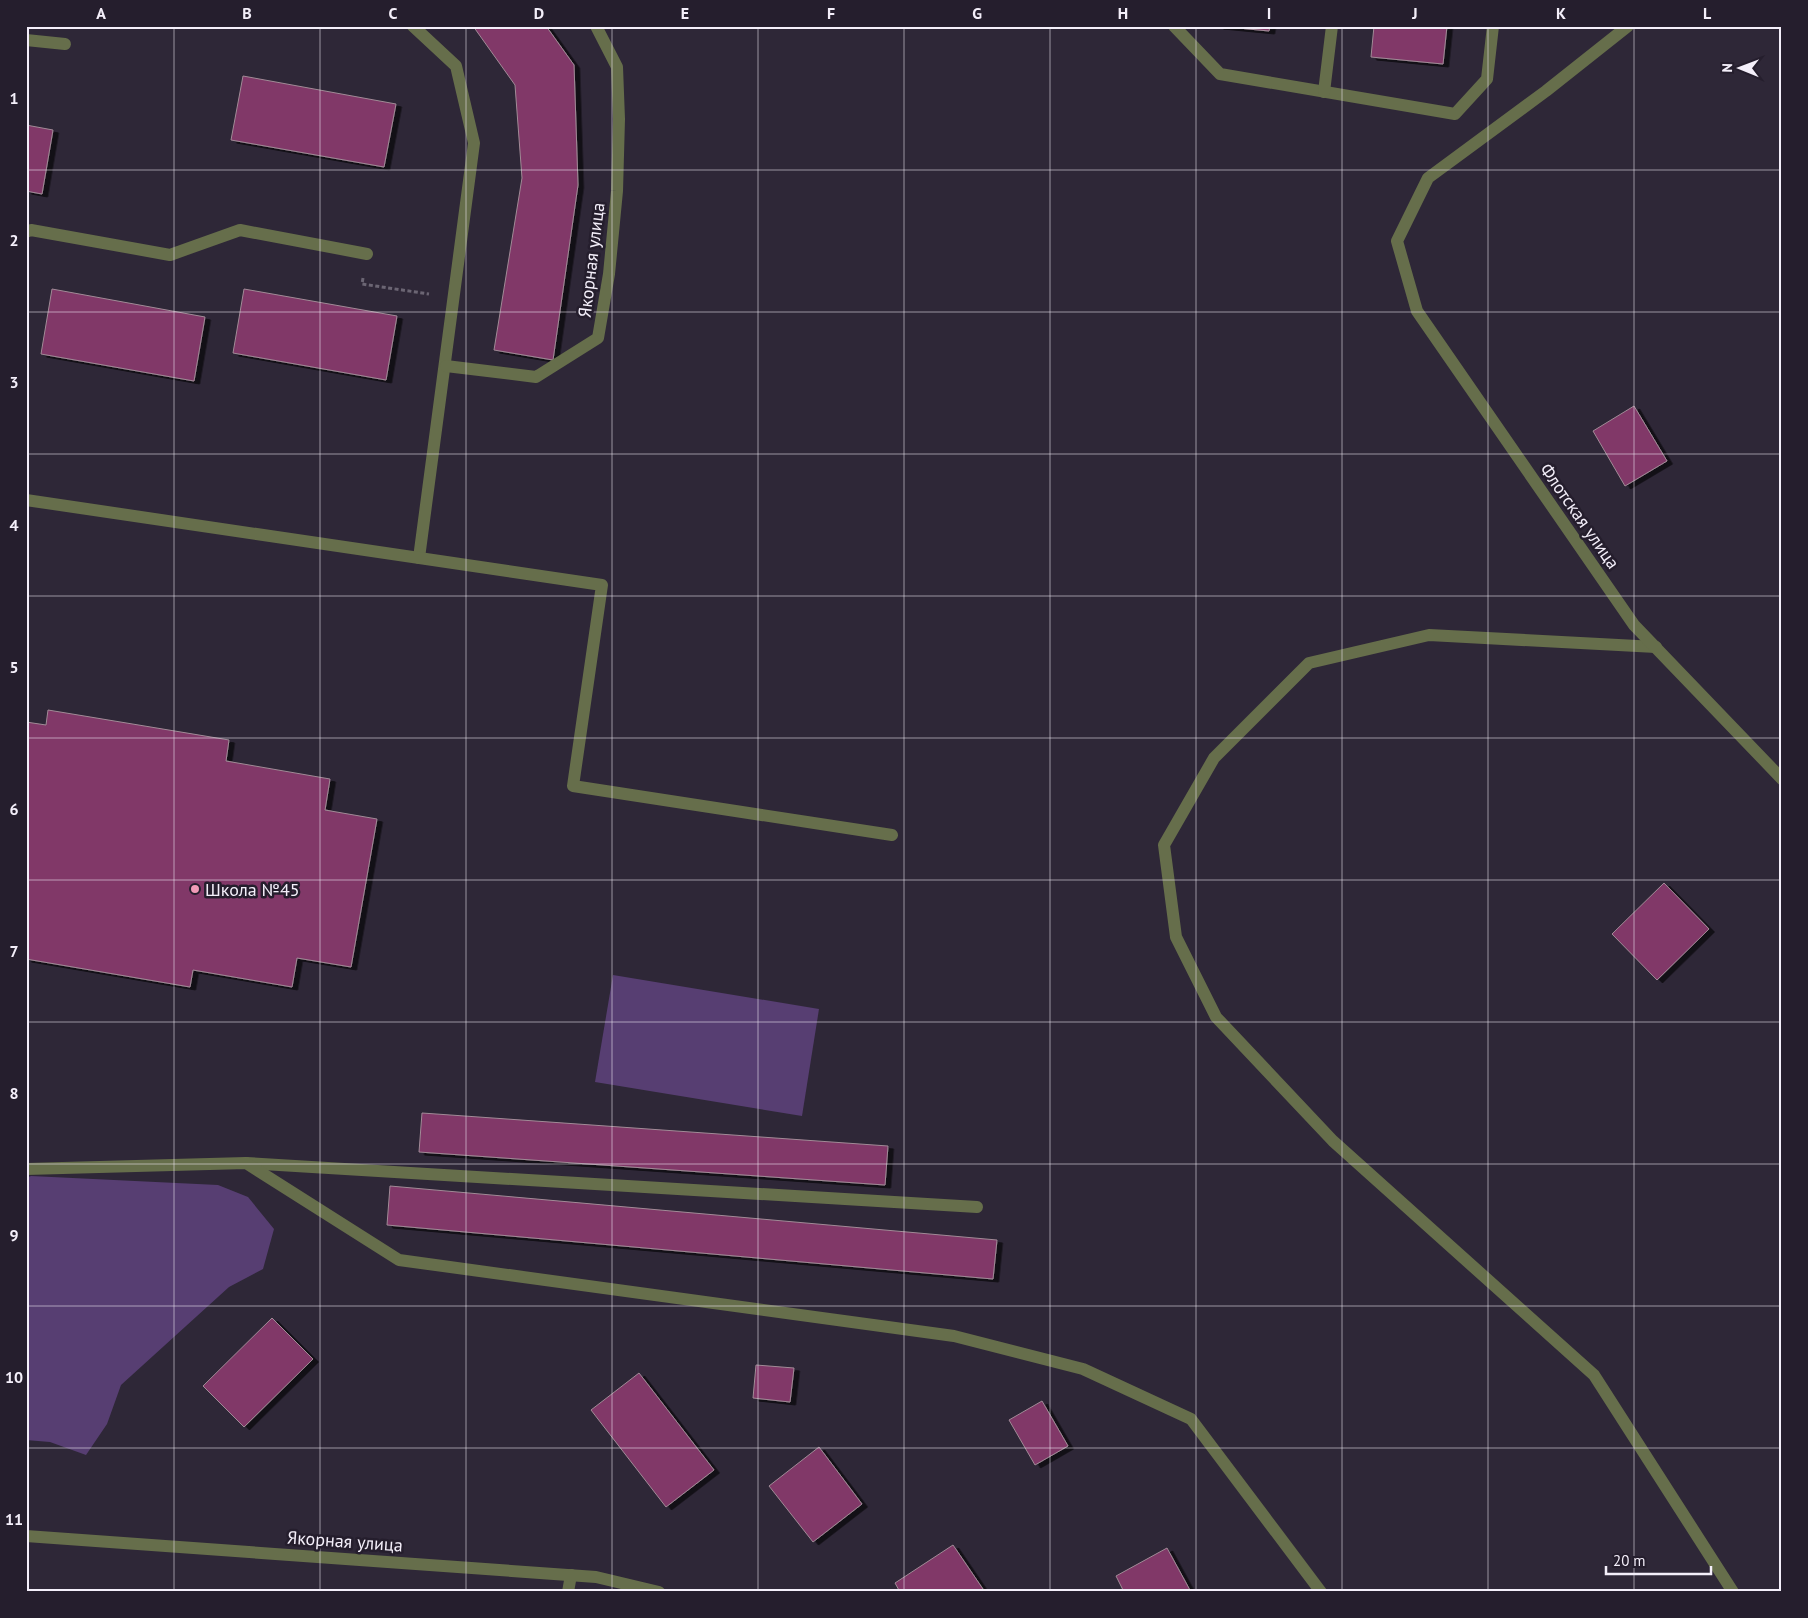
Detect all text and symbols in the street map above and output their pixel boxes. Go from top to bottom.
text: A [96,3,106,23]
text: B [242,3,252,23]
text: C [389,3,398,23]
text: D [534,3,544,23]
text: E [681,3,689,23]
text: F [827,3,835,23]
text: G [972,3,982,23]
text: H [1118,3,1128,23]
text: I [1267,3,1271,23]
text: J [1411,3,1418,23]
text: K [1556,3,1566,23]
text: L [1703,3,1712,23]
north arrow [1716,42,1766,92]
text: N [1718,63,1736,73]
text: 1 [9,88,19,108]
street label: Якорная улица [573,201,609,319]
text: 2 [9,230,19,250]
text: 3 [9,372,19,392]
street label: Флотская улица [1535,459,1625,573]
text: 4 [9,515,19,535]
text: 5 [9,657,19,677]
text: 6 [9,799,19,819]
place label: Школа №45 [205,878,300,901]
marker: Школа №45 [189,883,201,895]
text: 7 [9,941,19,961]
text: 8 [9,1083,19,1103]
text: 9 [9,1225,19,1245]
text: 10 [5,1367,23,1387]
text: 11 [5,1509,23,1529]
street label: Якорная улица [286,1525,404,1557]
scale bar [1606,1543,1710,1575]
text: 20 m [1613,1551,1646,1570]

